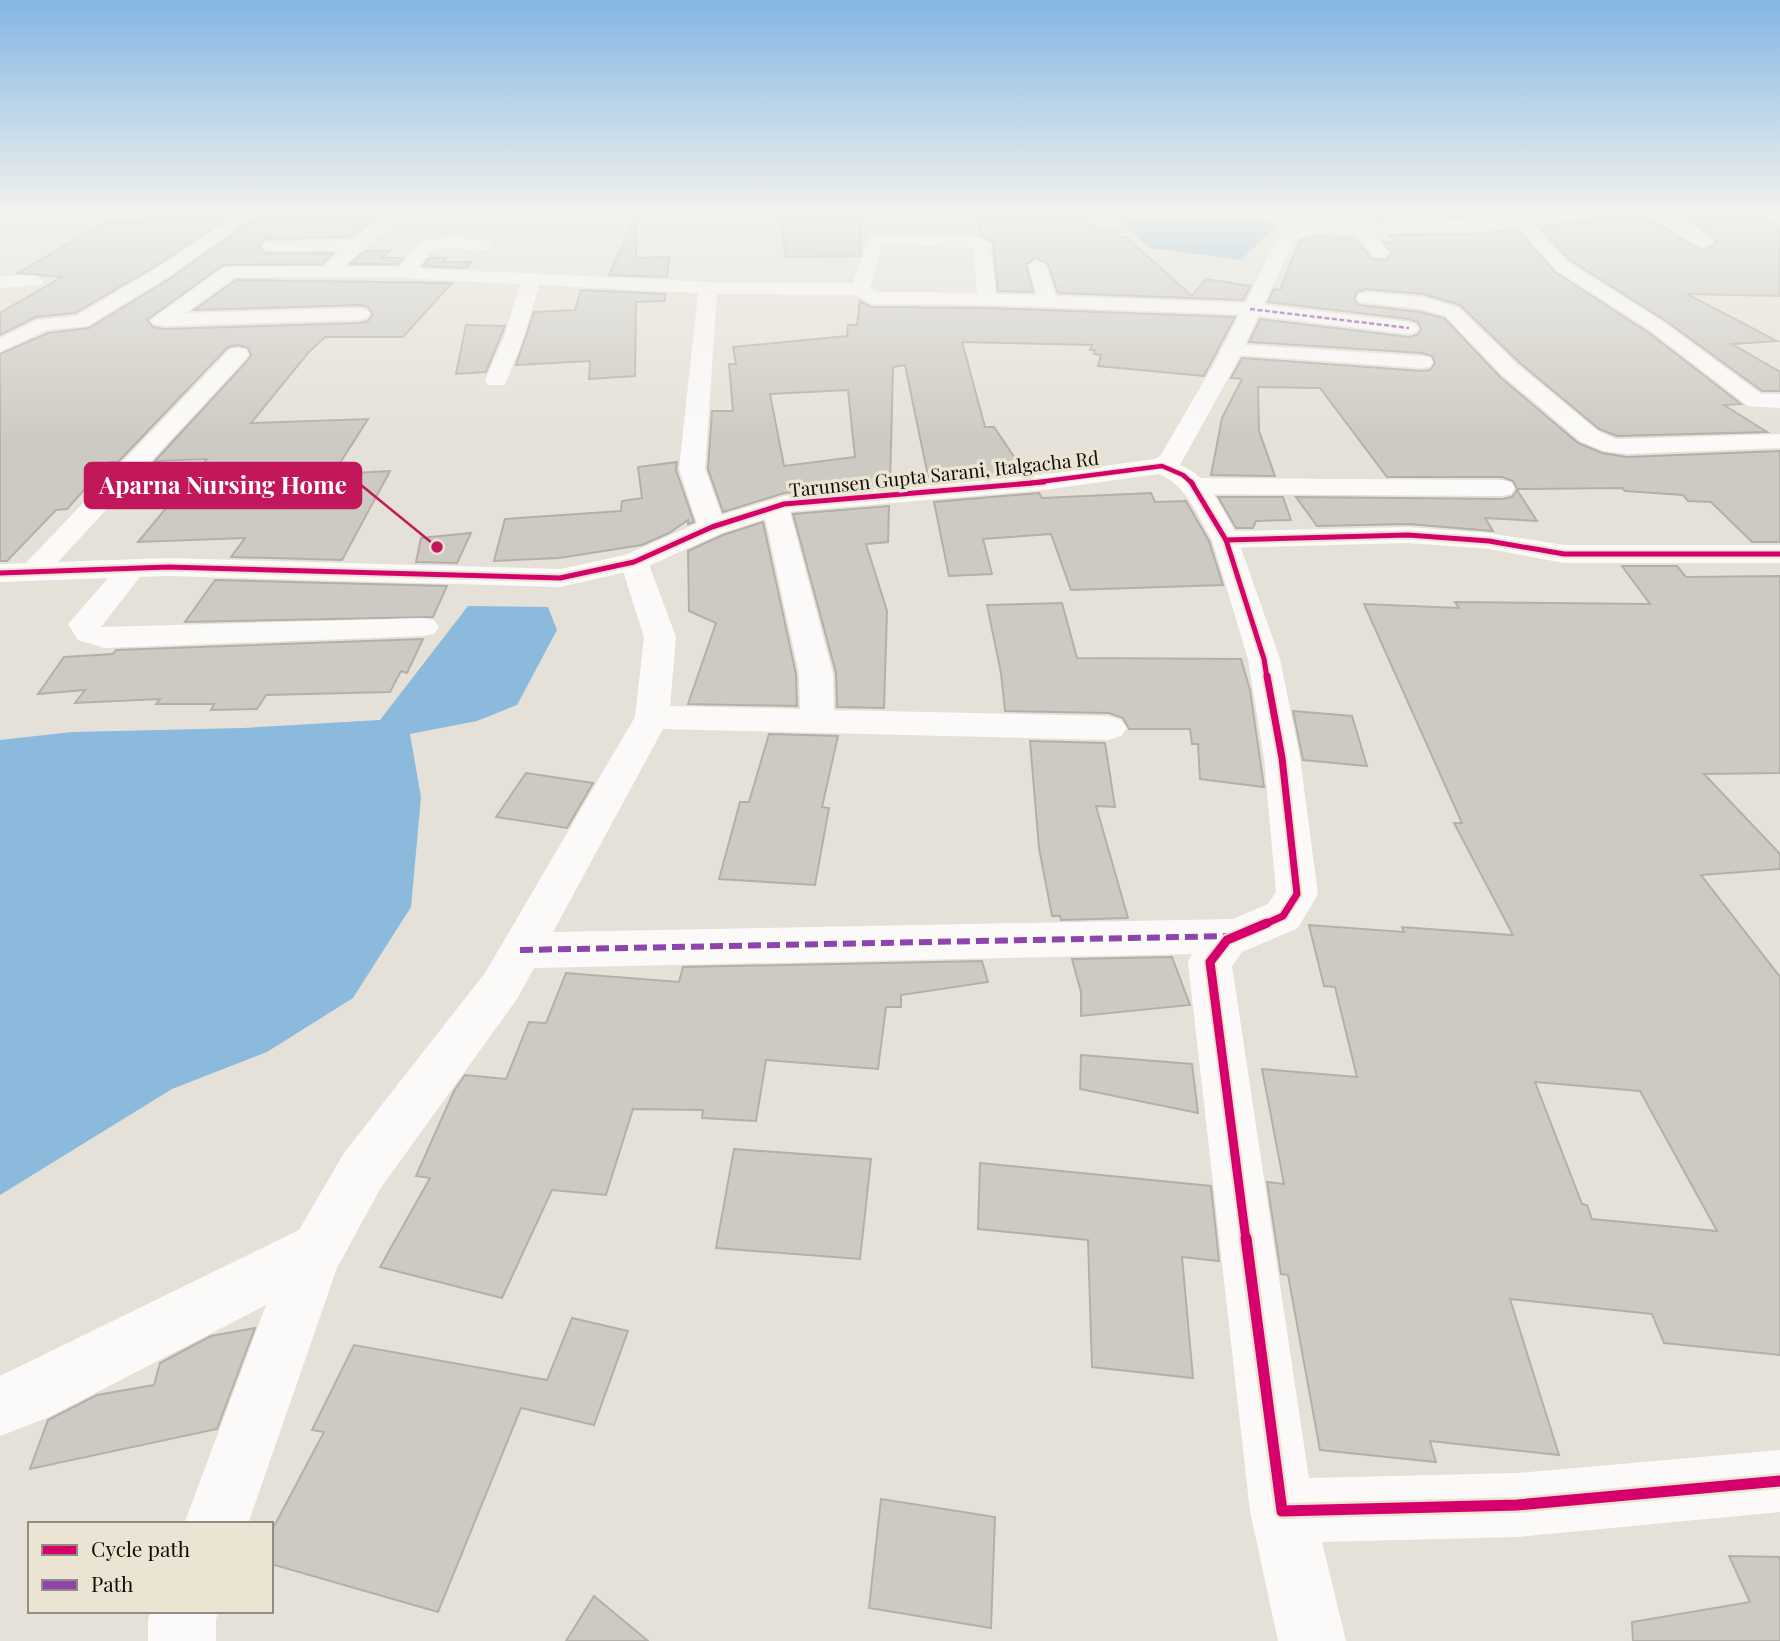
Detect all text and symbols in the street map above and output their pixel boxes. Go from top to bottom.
street label: Tarunsen Gupta Sarani, Italgacha Rd [788,444,1100,502]
callout: Aparna Nursing Home [85,463,361,508]
text: Aparna Nursing Home [98,468,347,500]
legend [28,1522,273,1613]
text: Cycle path [91,1534,191,1562]
text: Path [91,1569,134,1597]

